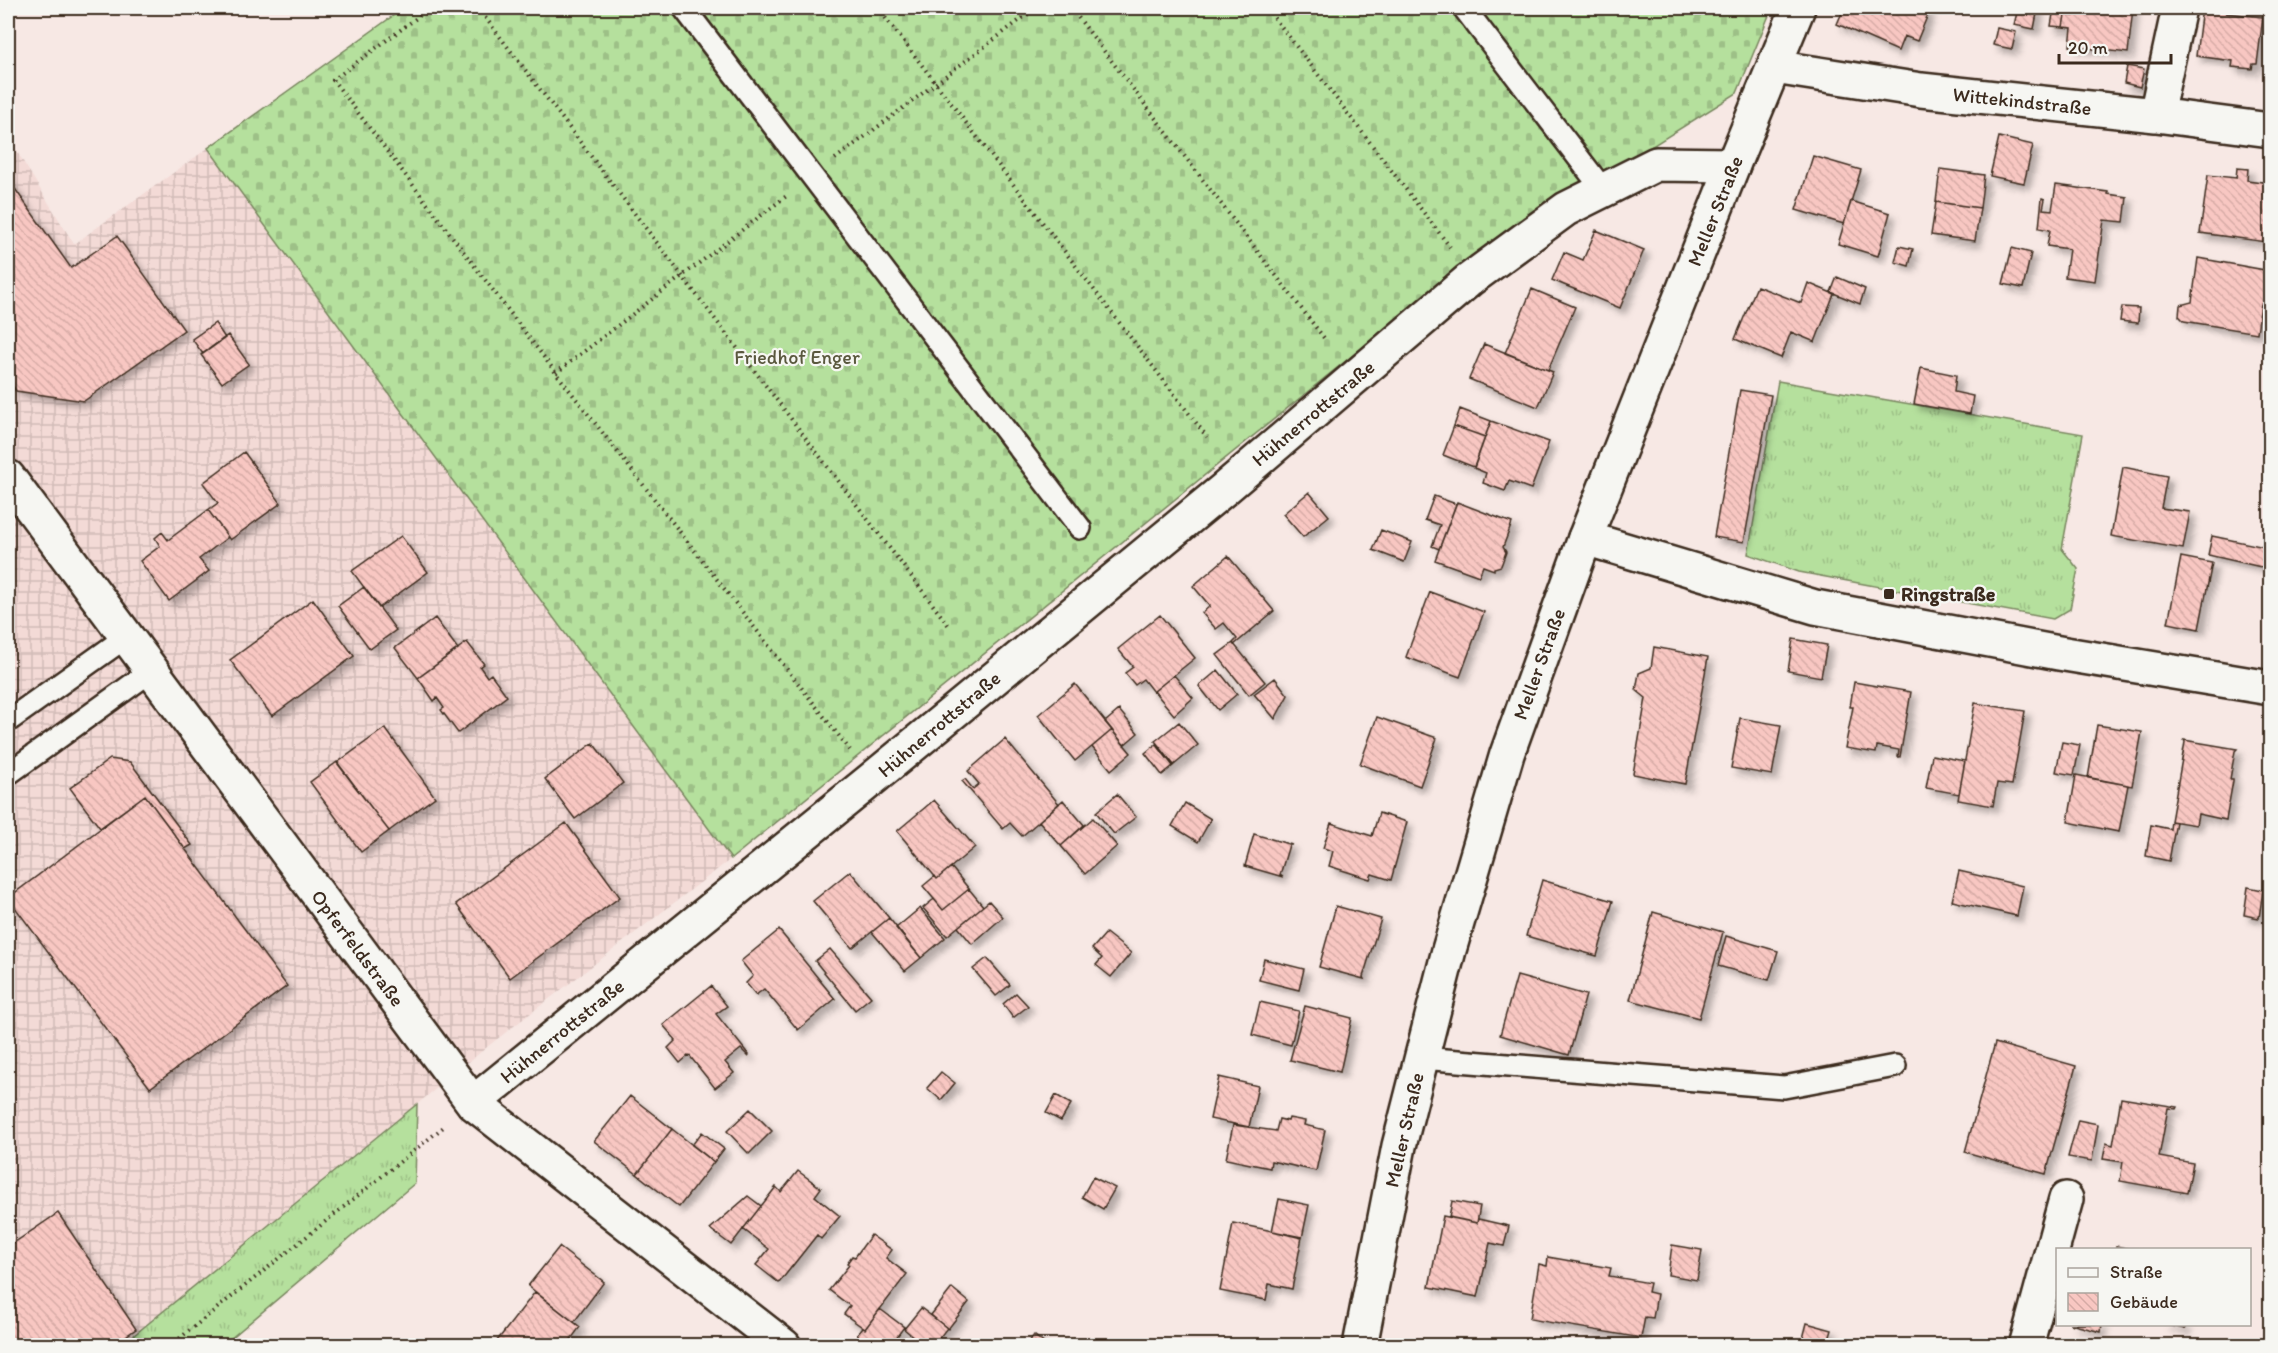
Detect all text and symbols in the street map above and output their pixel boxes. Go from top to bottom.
scale bar [2059,27,2172,65]
text: 20 m [2068,37,2108,59]
street label: Wittekindstraße [1951,82,2093,120]
street label: Meller Straße [1682,152,1748,270]
park label: Friedhof Enger [734,345,860,369]
street label: Hühnerrottstraße [1247,355,1379,471]
place label: Ringstraße [1901,582,1996,607]
marker: Ringstraße [1882,587,1896,601]
street label: Meller Straße [1508,605,1570,723]
street label: Hühnerrottstraße [873,666,1005,782]
street label: Opferfeldstraße [306,885,410,1011]
street label: Hühnerrottstraße [495,974,629,1088]
street label: Meller Straße [1379,1070,1429,1190]
legend [2056,1248,2251,1326]
text: Straße [2110,1261,2163,1283]
text: Gebäude [2110,1291,2178,1313]

